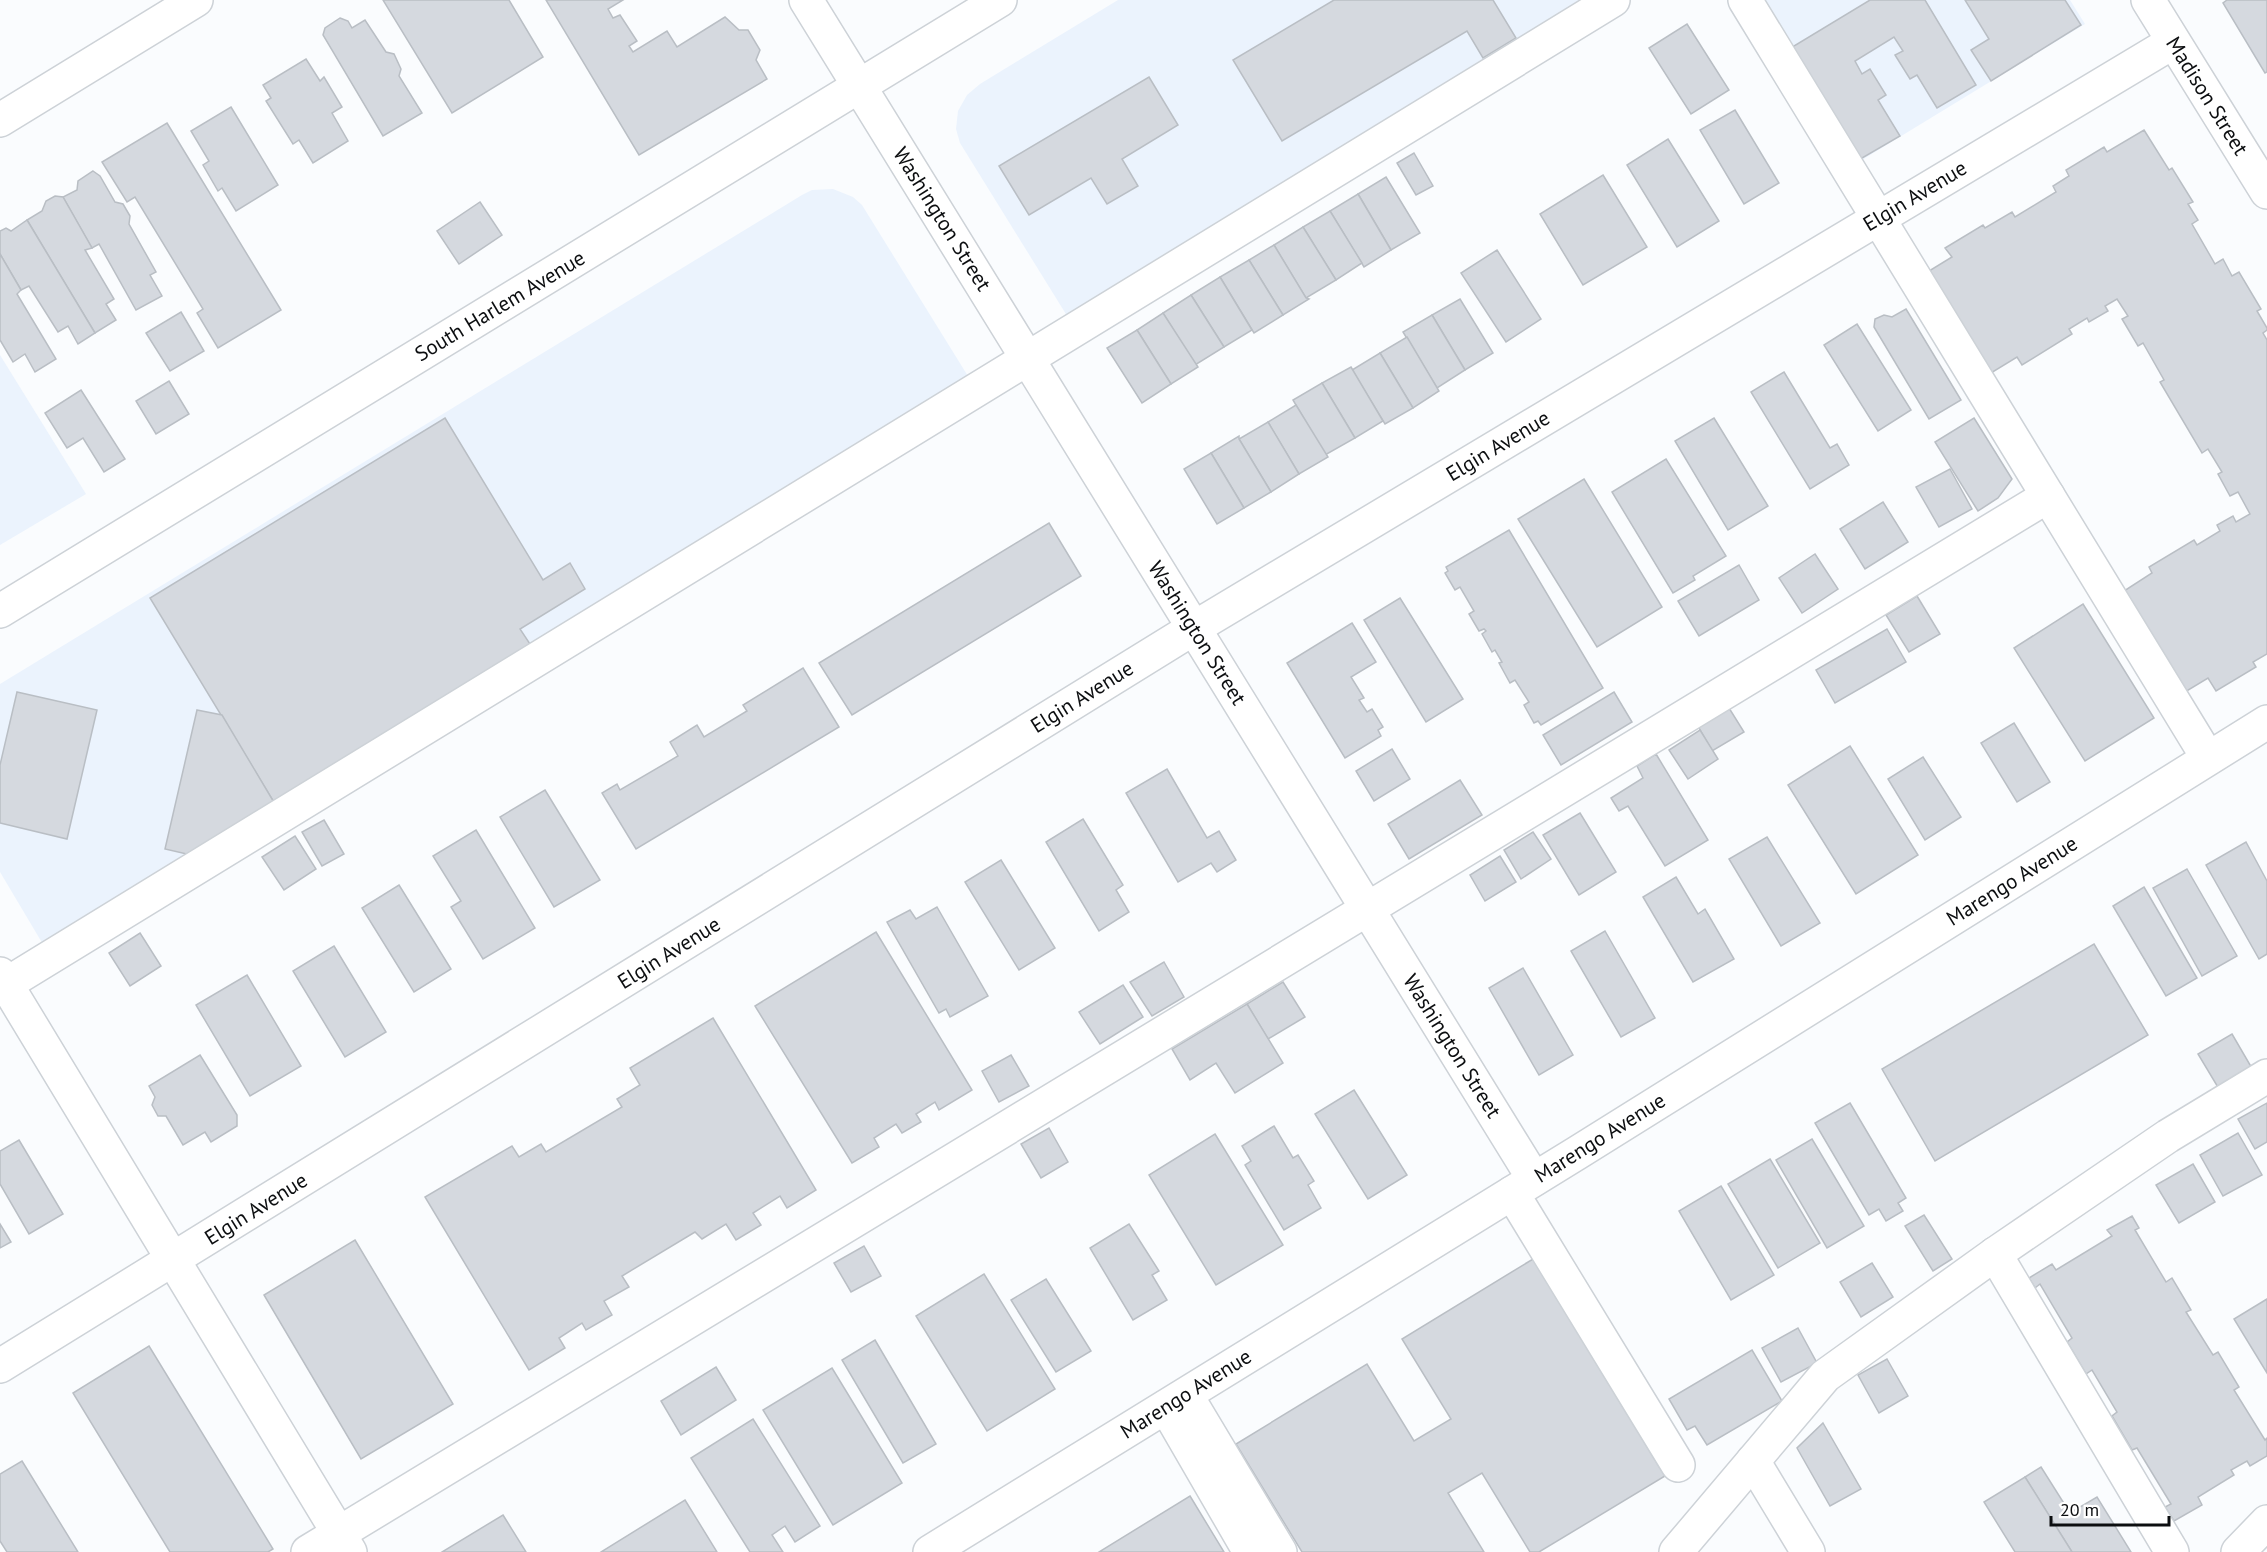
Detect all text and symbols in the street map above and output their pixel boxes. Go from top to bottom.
street label: Madison Street [2160,31,2255,160]
street label: Washington Street [887,142,997,296]
street label: Elgin Avenue [1858,154,1972,237]
street label: South Harlem Avenue [410,244,590,367]
street label: Elgin Avenue [1441,404,1555,487]
street label: Washington Street [1142,556,1252,710]
street label: Elgin Avenue [1025,654,1138,739]
street label: Marengo Avenue [1941,830,2082,932]
street label: Elgin Avenue [612,910,725,995]
street label: Washington Street [1397,969,1507,1123]
street label: Marengo Avenue [1529,1087,1670,1189]
street label: Elgin Avenue [199,1166,312,1251]
street label: Marengo Avenue [1115,1343,1256,1445]
scale bar [2051,1489,2170,1527]
text: 20 m [2060,1498,2099,1521]

